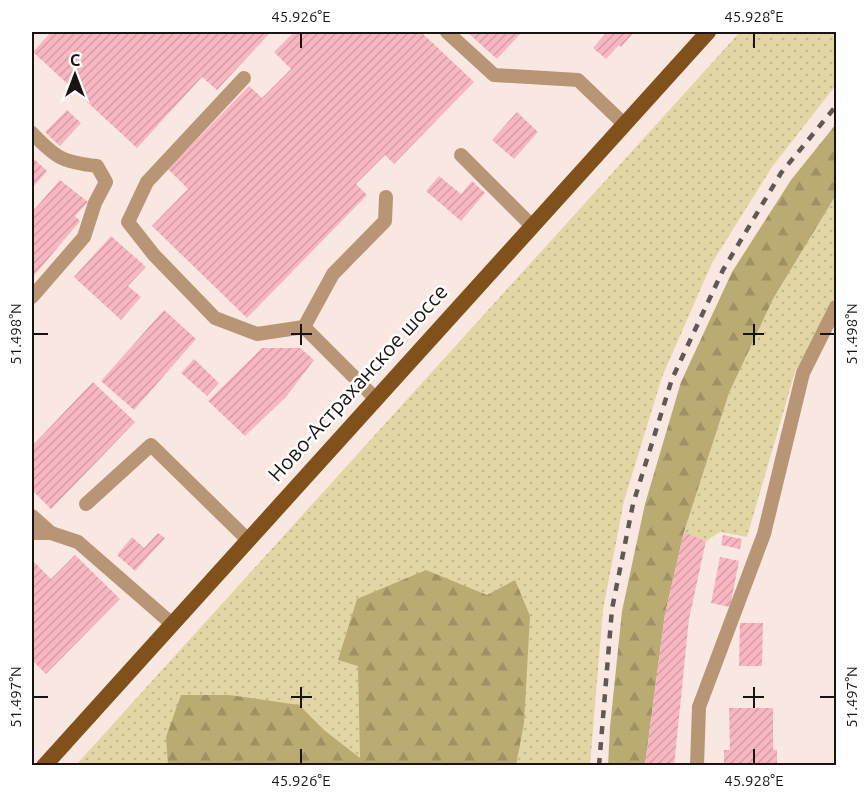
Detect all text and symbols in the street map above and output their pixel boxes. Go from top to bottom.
text: 45.926°E [271,8,331,25]
text: 45.928°E [724,8,784,25]
north arrow [45,45,105,105]
text: С [70,51,80,69]
street label: Ново-Астраханское шоссе [263,279,452,486]
text: 51.498°N [7,303,24,365]
text: 51.498°N [843,303,860,365]
text: 51.497°N [7,666,24,728]
text: 51.497°N [843,666,860,728]
text: 45.926°E [271,772,331,789]
text: 45.928°E [724,772,784,789]

